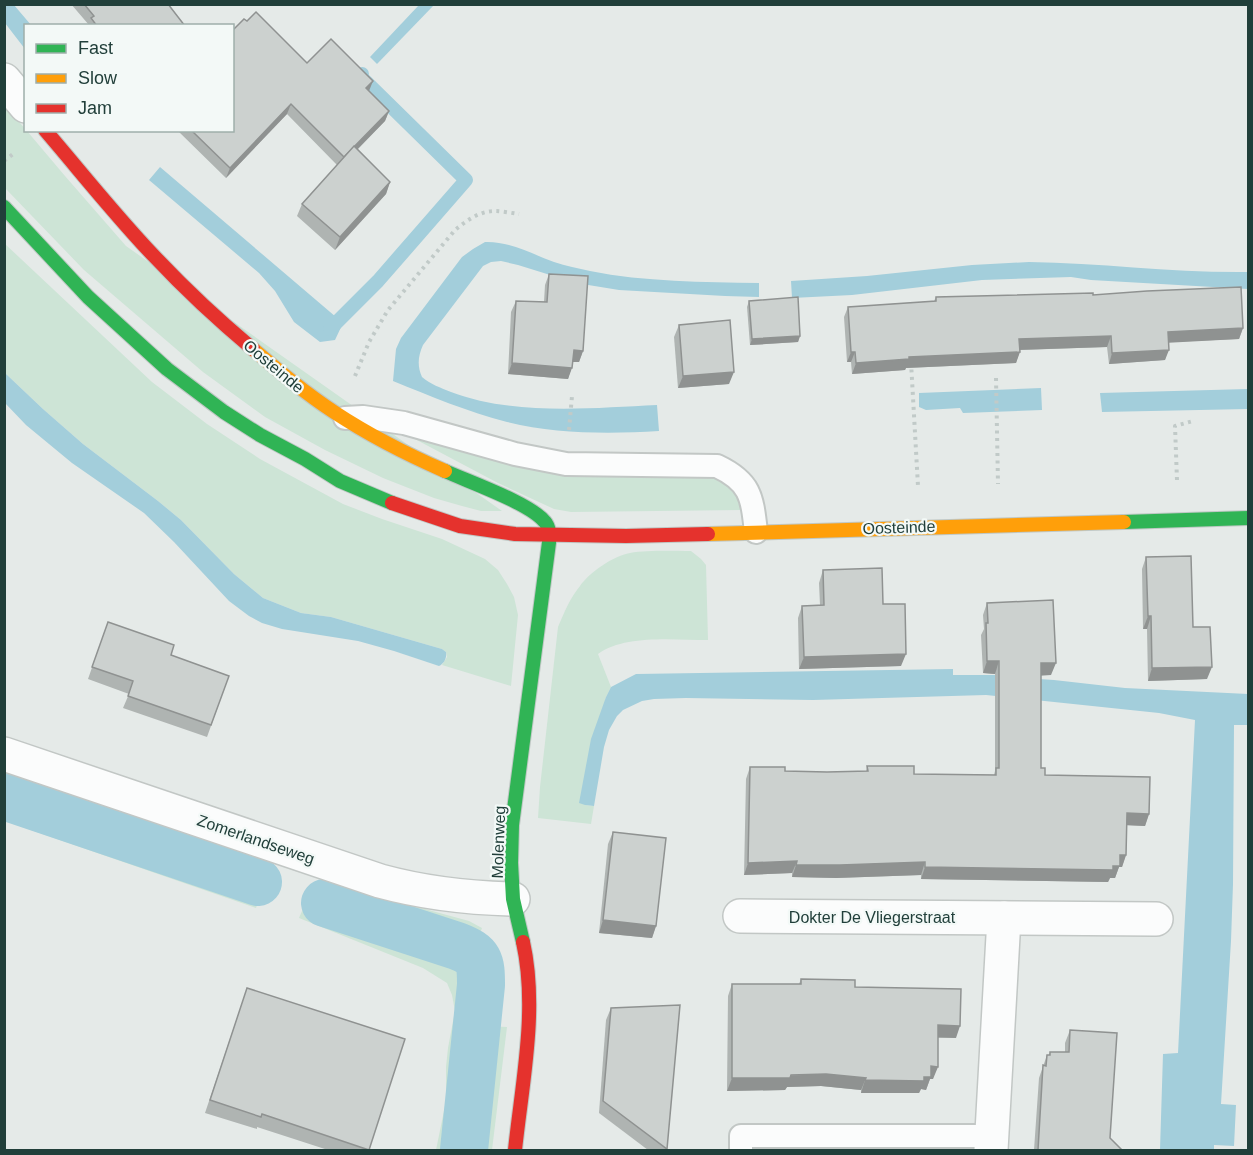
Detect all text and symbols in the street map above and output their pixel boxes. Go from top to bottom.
legend [24,24,234,132]
text: Fast [78,38,113,58]
text: Slow [78,68,118,88]
text: Jam [78,98,112,118]
street label: Oosteinde [240,336,307,396]
street label: Oosteinde [862,518,936,537]
street label: Molenweg [489,805,508,879]
street label: Zomerlandseweg [195,811,317,867]
street label: Dokter De Vliegerstraat [789,909,956,926]

